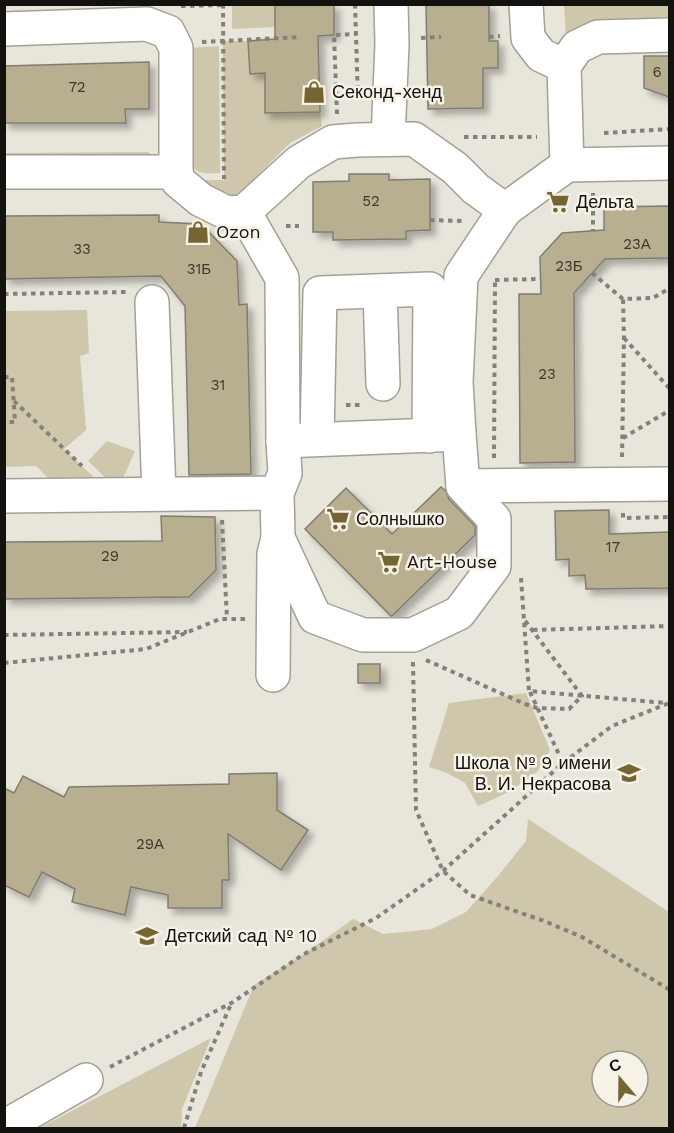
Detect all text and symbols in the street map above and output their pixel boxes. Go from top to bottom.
house number: 6 [652,63,662,81]
house number: 72 [68,78,86,96]
shop icon: Секонд-хенд [301,79,327,105]
place label: Секонд-хенд [332,81,442,102]
supermarket icon: Дельта [545,189,571,215]
place label: Дельта [576,191,635,212]
house number: 52 [362,192,380,210]
shop icon: Ozon [185,219,211,245]
place label: Ozon [216,221,261,242]
house number: 23А [623,235,651,253]
house number: 33 [73,240,91,258]
house number: 23Б [555,257,583,275]
house number: 31Б [187,260,211,278]
house number: 23 [538,365,556,383]
house number: 31 [211,376,225,394]
supermarket icon: Солнышко [325,506,351,532]
place label: Солнышко [356,508,445,529]
house number: 17 [606,538,620,556]
house number: 29 [101,547,119,565]
supermarket icon: Art-House [376,549,402,575]
place label: Art-House [407,551,497,572]
place label: Школа № 9 имени В. И. Некрасова [455,752,612,794]
school or university icon: Школа № 9 имени В. И. Некрасова [616,760,642,786]
house number: 29А [136,835,164,853]
school or university icon: Детский сад № 10 [134,923,160,949]
place label: Детский сад № 10 [165,925,317,946]
north arrow [590,1049,650,1109]
text: С [606,1054,624,1076]

